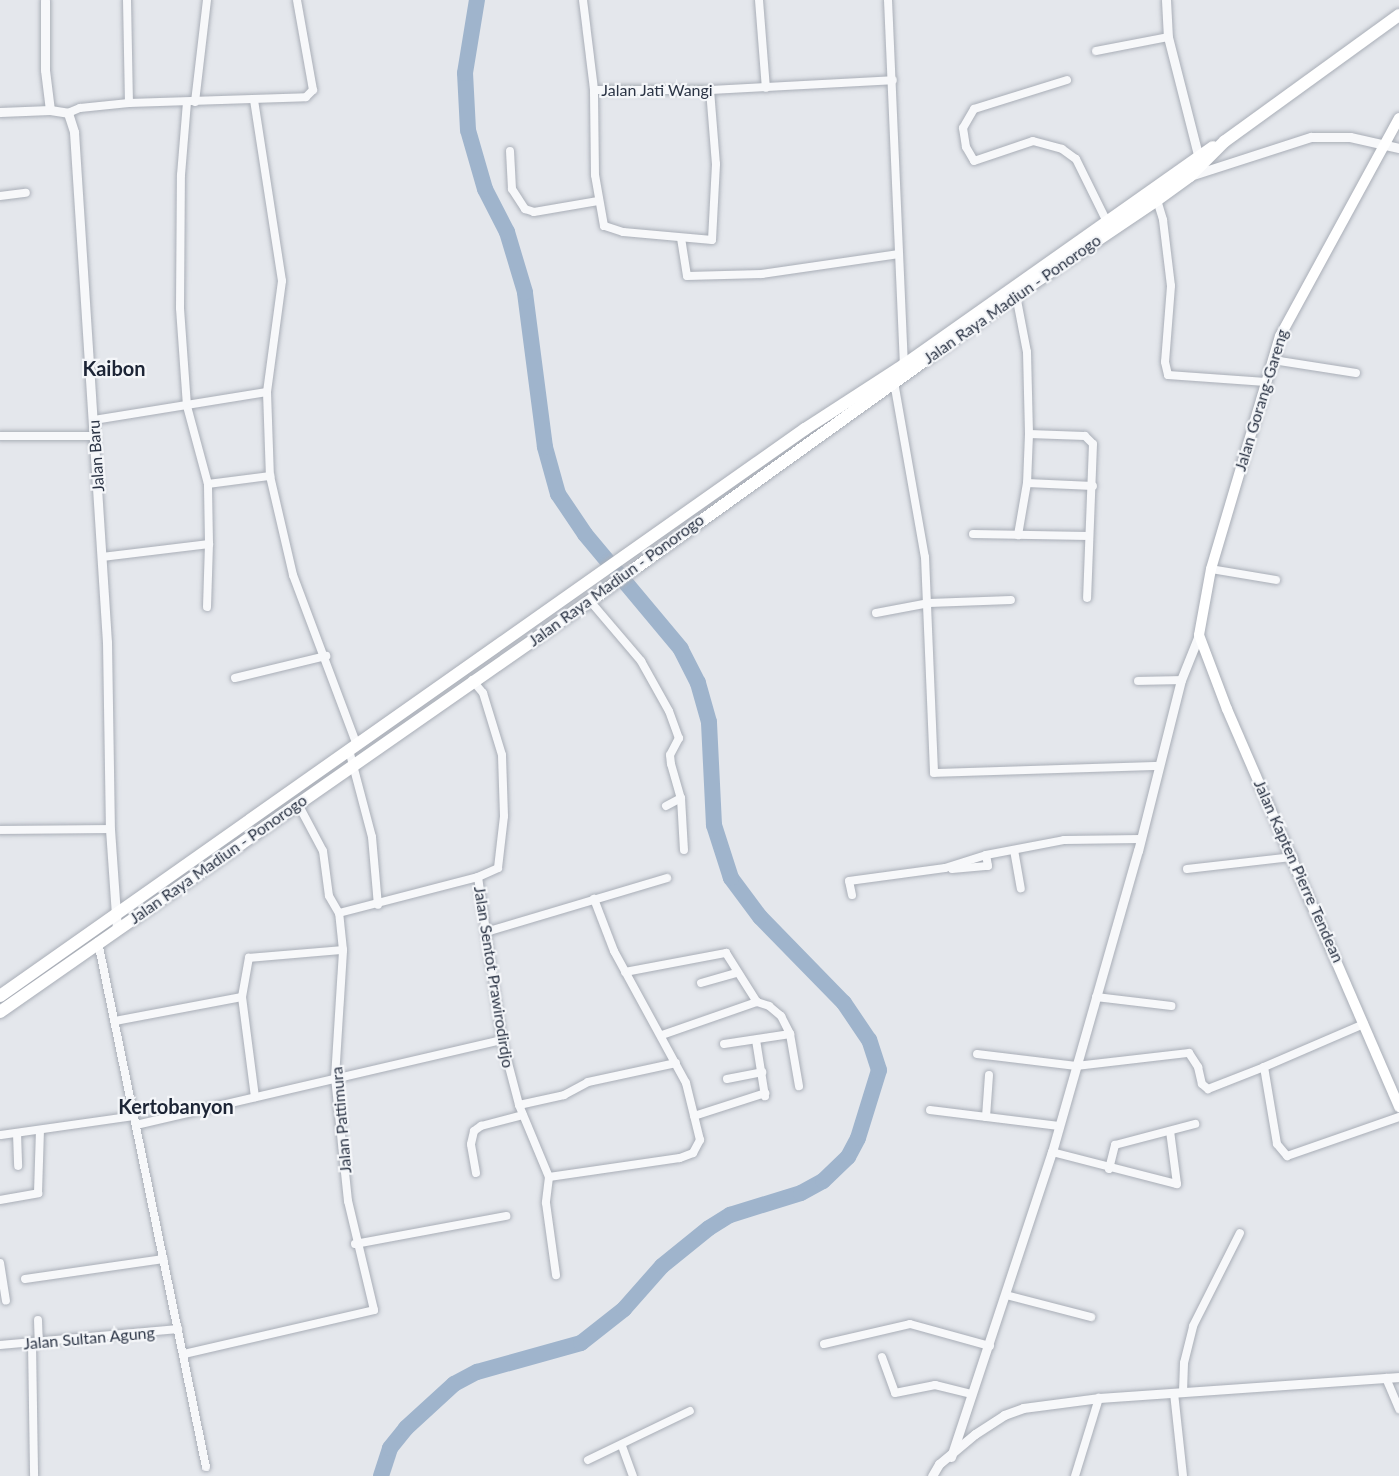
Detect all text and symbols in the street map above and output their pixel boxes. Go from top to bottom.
street label: Jalan Jati Wangi [601,80,713,100]
street label: Jalan Raya Madiun - Ponorogo [920,230,1104,368]
street label: Jalan Gorang-Gareng [1230,327,1292,473]
district label: Kaibon [82,356,146,380]
street label: Jalan Baru [84,419,108,493]
street label: Jalan Raya Madiun - Ponorogo [524,510,708,650]
street label: Jalan Kapten Pierre Tendean [1250,776,1348,966]
street label: Jalan Raya Madiun - Ponorogo [126,790,310,928]
street label: Jalan Sentot Prawirodirdjo [470,885,518,1069]
street label: Jalan Pattimura [327,1066,355,1174]
district label: Kertobanyon [118,1094,234,1118]
street label: Jalan Sultan Agung [22,1323,156,1353]

